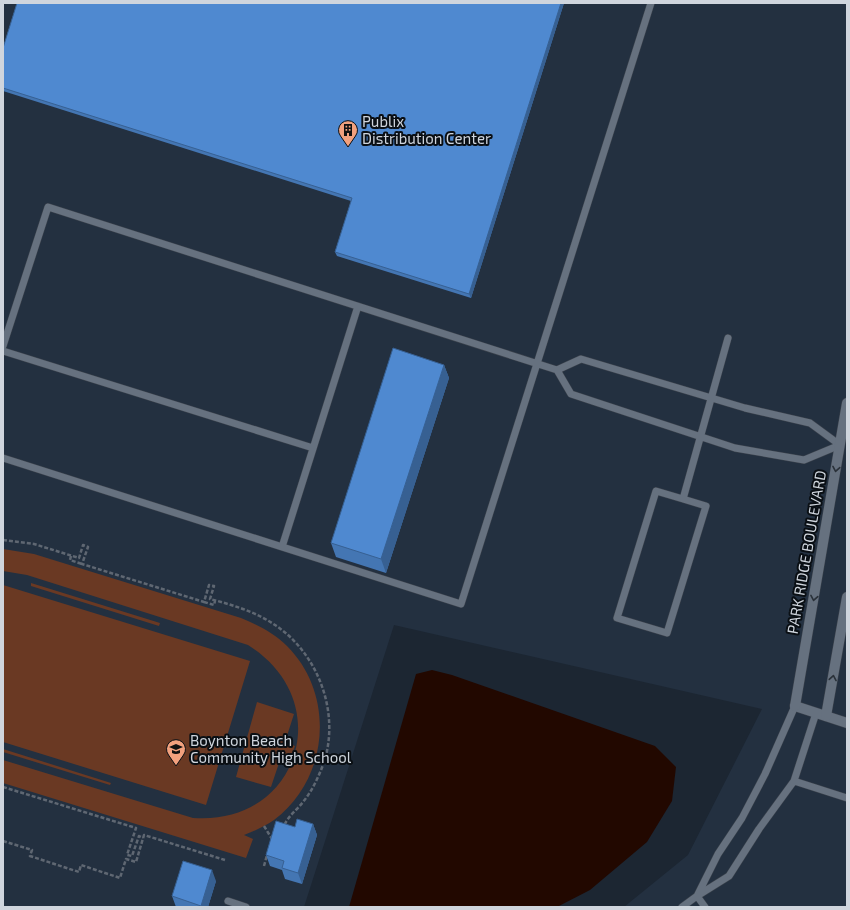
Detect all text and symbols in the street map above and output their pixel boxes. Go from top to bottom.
place label: Publix Distribution Center [362,112,491,147]
building icon: Publix Distribution Center [337,119,359,147]
one-way arrow [832,466,841,473]
street label: PARK RIDGE BOULEVARD [783,469,829,635]
one-way arrow [810,594,819,601]
one-way arrow [828,674,837,681]
place label: Boynton Beach Community High School [190,731,352,766]
school or university icon: Boynton Beach Community High School [165,738,187,766]

